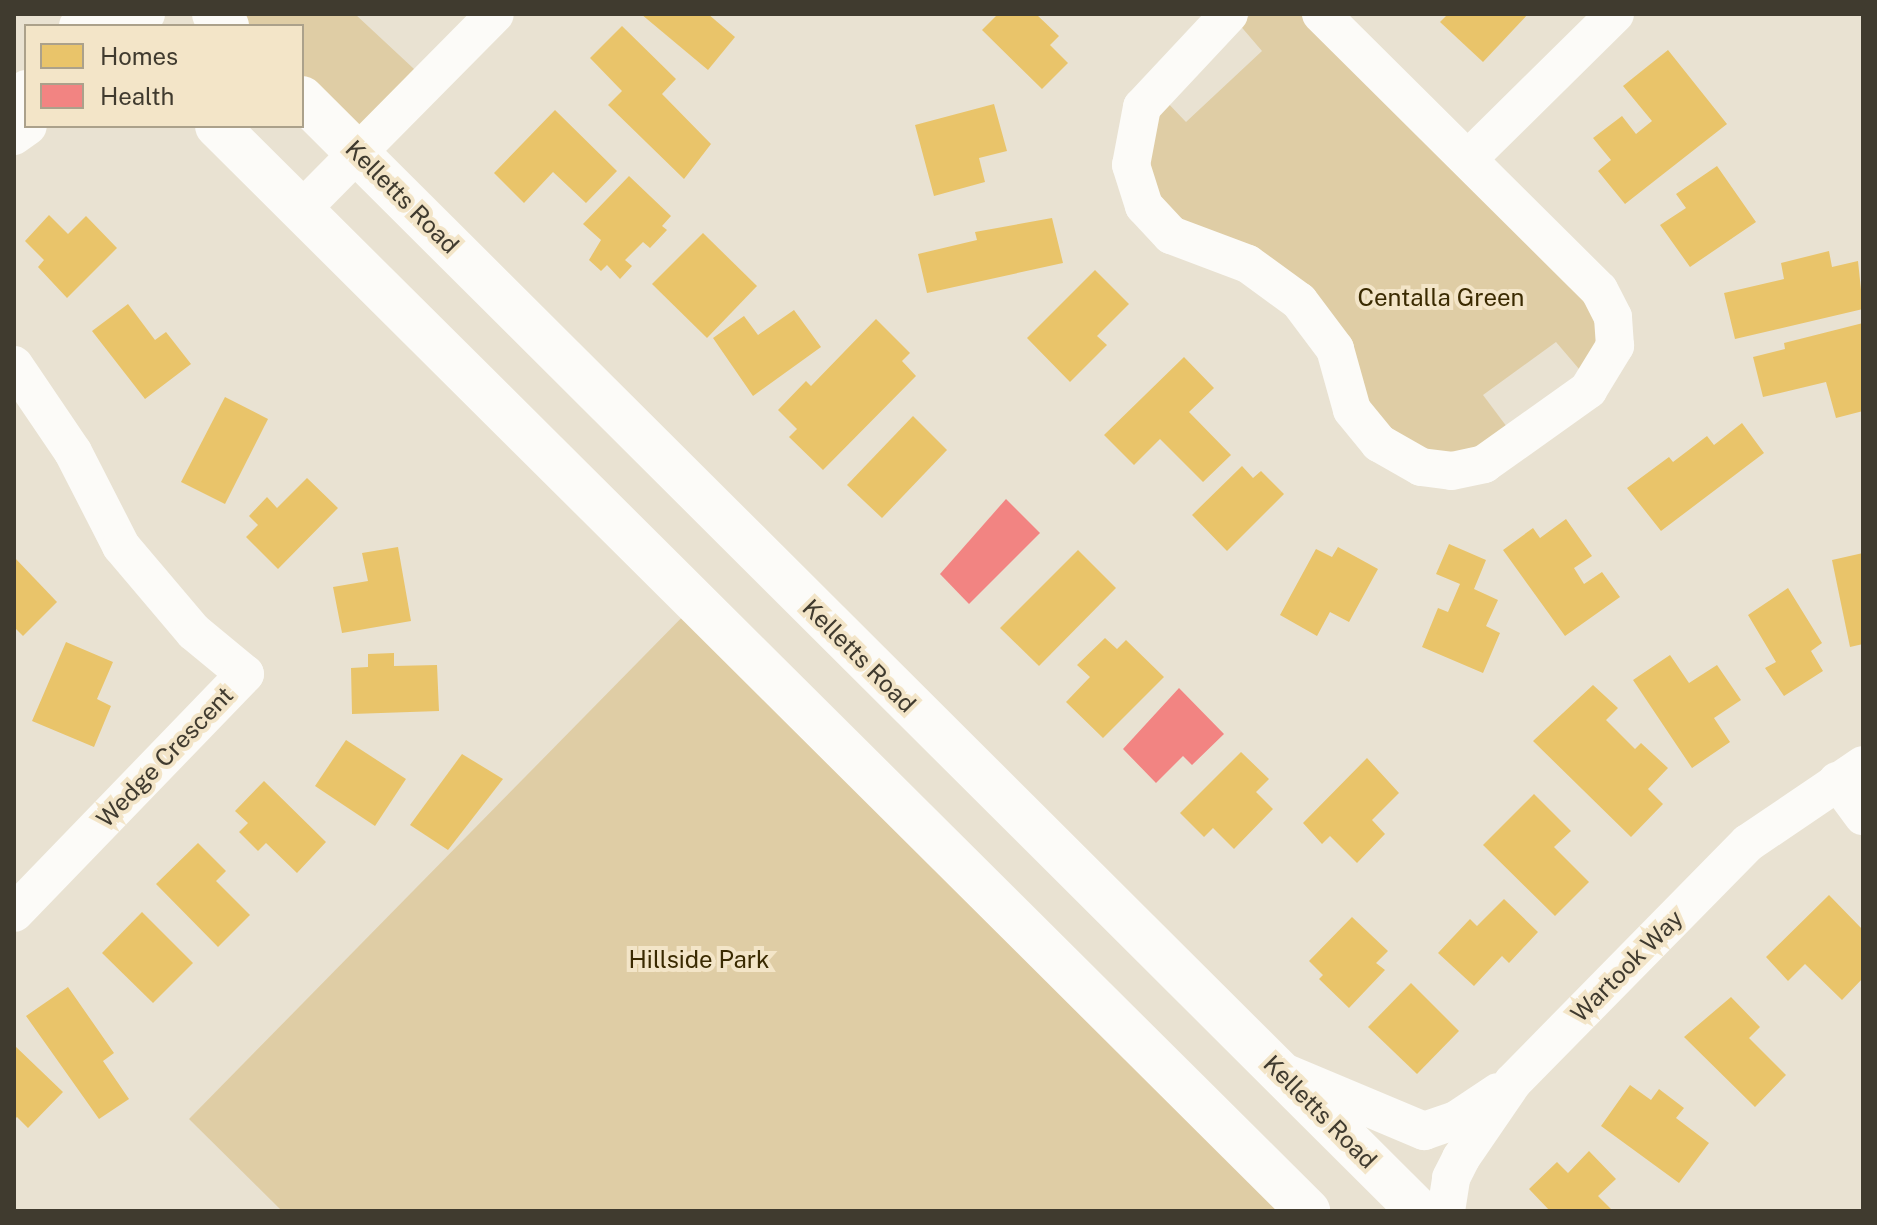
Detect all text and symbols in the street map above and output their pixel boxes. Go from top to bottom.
legend [24,24,304,128]
text: Homes [100,42,178,70]
text: Health [100,82,174,110]
street label: Kelletts Road [339,134,465,260]
park label: Centalla Green [1358,284,1524,312]
street label: Kelletts Road [796,593,922,719]
street label: Wedge Crescent [91,681,239,833]
street label: Wartook Way [1565,904,1689,1028]
park label: Hillside Park [628,946,770,974]
street label: Kelletts Road [1257,1049,1383,1175]

